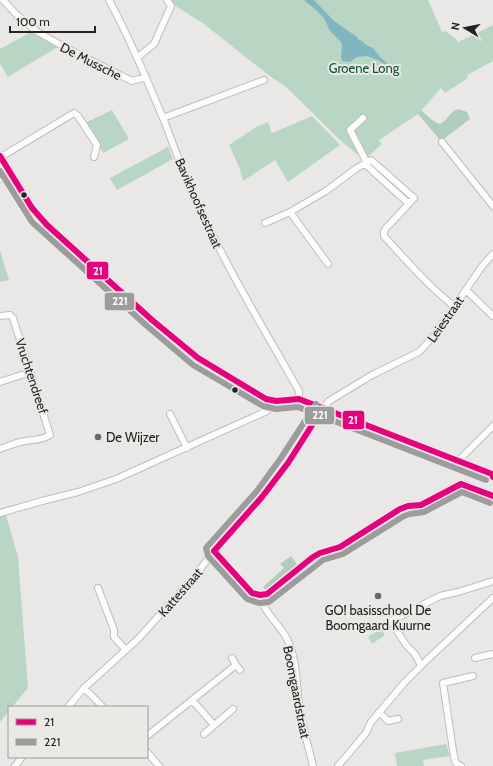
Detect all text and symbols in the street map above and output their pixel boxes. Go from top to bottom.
scale bar [10,8,95,34]
north arrow [445,8,485,48]
text: 100 m [16,14,50,29]
text: N [448,21,463,31]
street label: De Mussche [58,39,125,83]
park label: Groene Long [329,60,400,76]
street label: Bavikhoofsestraat [172,155,226,251]
unlabelled marker [19,190,29,200]
line badge: 21 [86,261,109,280]
text: 21 [93,264,103,278]
line badge: 221 [104,292,135,311]
street label: Leiestraat [423,292,467,345]
text: 221 [112,294,128,308]
street label: Vruchtendreef [12,336,52,416]
unlabelled marker [230,385,240,395]
line badge: 221 [304,406,335,425]
text: 221 [312,408,328,422]
line badge: 21 [342,410,365,430]
text: 21 [348,413,358,427]
place label: De Wijzer [106,429,160,446]
marker: De Wijzer [93,432,103,442]
street label: Kattestraat [154,564,206,620]
marker: GO! basisschool De Boomgaard Kuurne [373,591,383,601]
place label: GO! basisschool De Boomgaard Kuurne [325,602,432,633]
street label: Boomgaardstraat [280,644,314,740]
legend [8,706,148,758]
text: 21 [44,714,54,729]
text: 221 [44,734,61,749]

